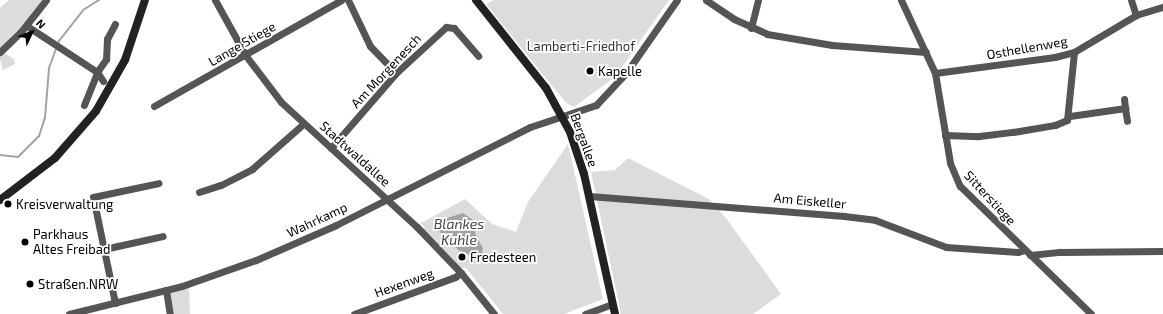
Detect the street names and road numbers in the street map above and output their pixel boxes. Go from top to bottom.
street label: Lange Stiege [206,18,278,70]
street label: Am Morgenesch [348,31,424,111]
street label: Osthellenweg [985,33,1069,63]
street label: Bergallee [567,111,601,169]
street label: Stadtwaldallee [316,118,394,190]
street label: Sitterstiege [961,168,1019,228]
street label: Am Eiskeller [773,190,847,212]
street label: Wahrkamp [284,199,350,241]
street label: Hexenweg [372,265,436,301]

